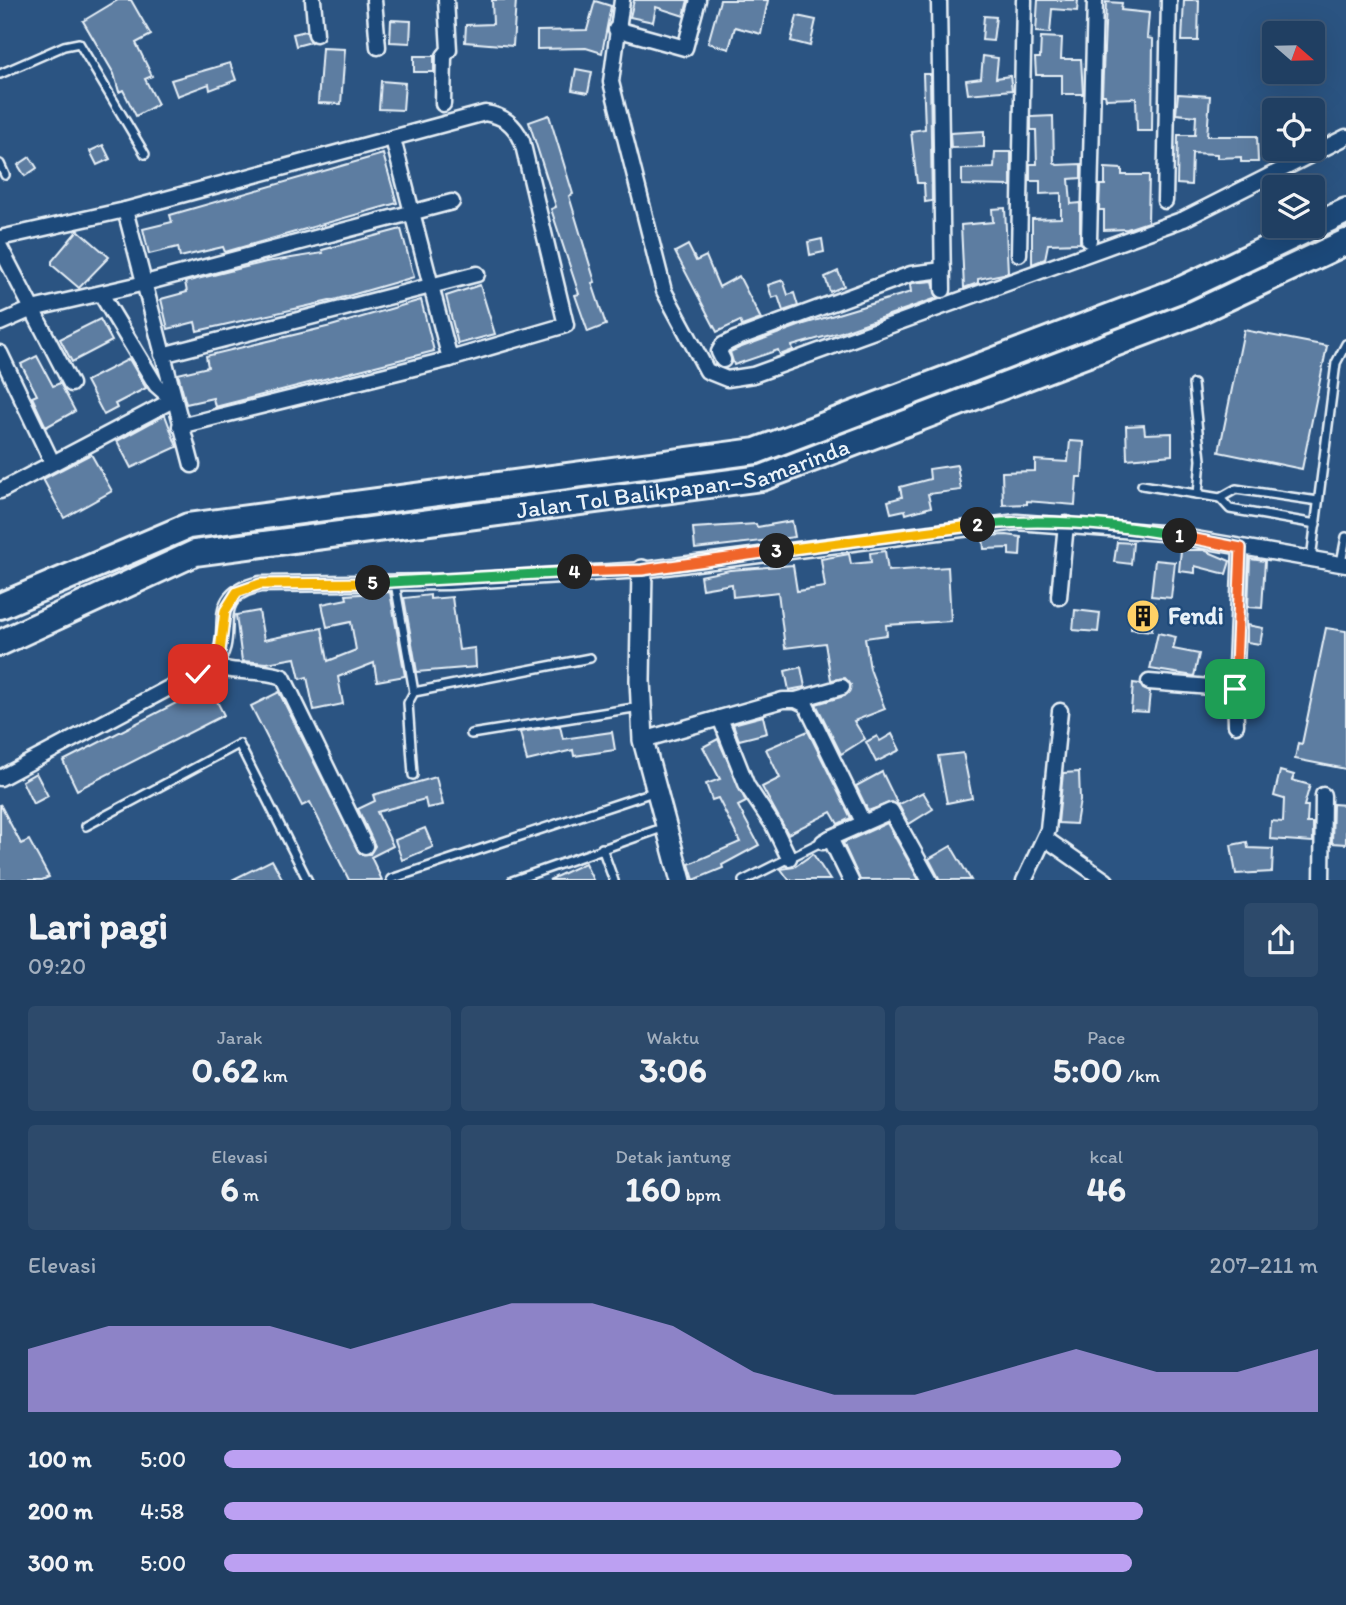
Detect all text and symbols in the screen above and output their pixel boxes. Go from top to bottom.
north arrow [1262,21,1325,84]
map controls [1262,21,1325,238]
button: locate [1262,98,1325,161]
button: layers [1262,175,1325,238]
street label: Jalan Tol Balikpapan–Samarinda [515,431,853,524]
pin: 2 [960,508,996,542]
text: 2 [973,513,983,536]
pin: 1 [1162,518,1198,554]
text: 1 [1175,524,1184,547]
pin: 3 [760,534,794,568]
text: 3 [771,539,782,562]
pin: 4 [558,554,592,590]
text: 4 [569,560,580,583]
pin: 5 [356,566,390,600]
text: 5 [368,571,377,594]
building icon: Fendi [1124,597,1162,635]
place label: Fendi [1168,601,1224,630]
pin [168,644,228,704]
icon: check [179,655,217,693]
pin [1205,659,1265,719]
icon: arrive [1216,670,1254,708]
text: Lari pagi [28,903,168,949]
button: share [1244,903,1318,977]
text: 09:20 [28,952,86,980]
text: Jarak [217,1026,262,1049]
text: Waktu [647,1026,699,1049]
text: Pace [1087,1026,1125,1049]
text: 0.62 [191,1049,259,1091]
text: 3:06 [639,1049,707,1091]
text: 5:00 [1053,1049,1123,1091]
text: km [259,1064,288,1087]
text: /km [1123,1064,1160,1087]
text: Elevasi [211,1145,268,1168]
text: Detak jantung [615,1145,731,1168]
text: kcal [1089,1145,1123,1168]
text: 6 [220,1168,239,1210]
text: 160 [625,1168,681,1210]
text: 46 [1087,1168,1126,1210]
text: m [239,1183,259,1206]
text: bpm [681,1183,721,1206]
text: Elevasi [28,1251,96,1279]
text: 207–211 m [1210,1251,1318,1279]
text: 100 m [28,1445,92,1473]
text: 5:00 [140,1445,186,1473]
text: 200 m [28,1497,93,1525]
text: 4:58 [140,1497,184,1525]
text: 300 m [28,1549,93,1577]
text: 5:00 [140,1549,186,1577]

